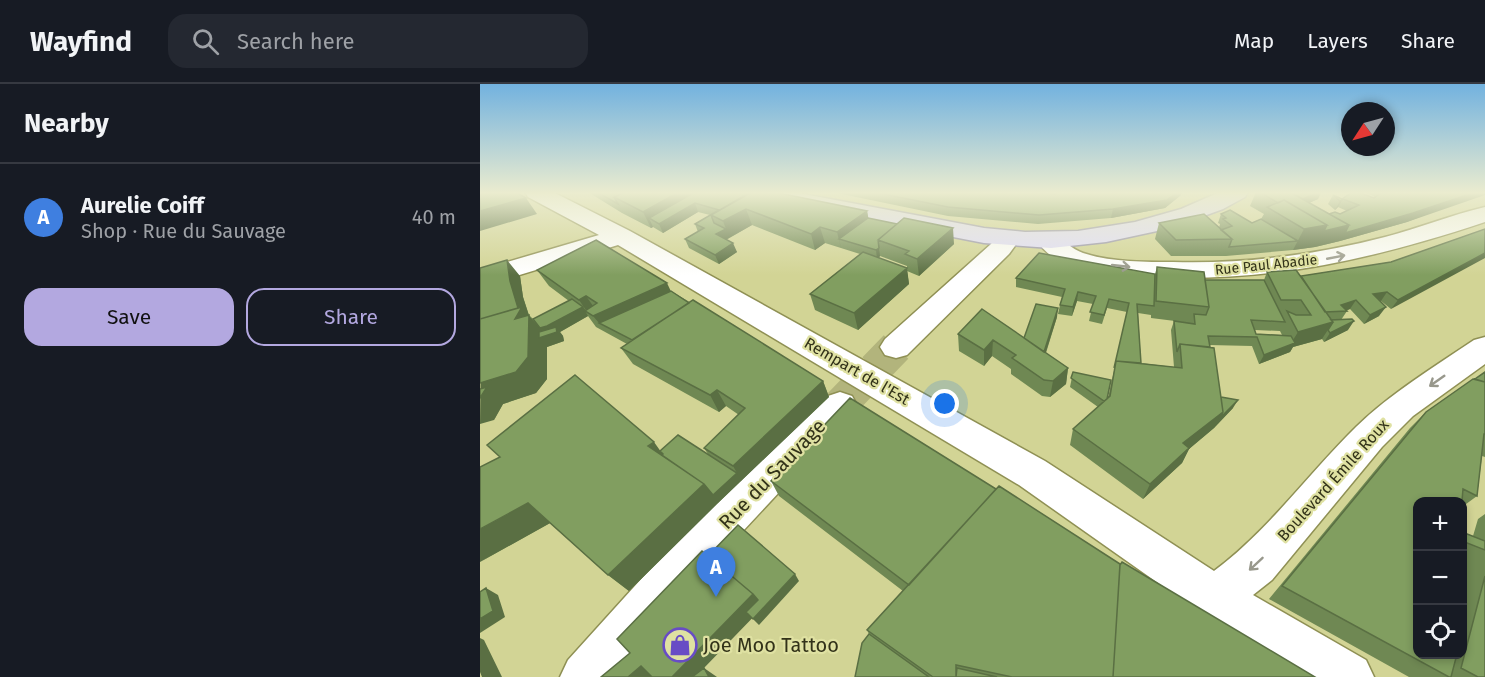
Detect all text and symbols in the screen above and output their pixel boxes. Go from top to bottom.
search box [168,14,588,68]
text: Wayfind [30,25,132,58]
icon: search [189,25,222,58]
text: Search here [237,28,355,55]
text: Map [1234,28,1274,54]
text: Layers [1307,28,1368,54]
text: Share [1401,28,1455,54]
north arrow [1341,102,1395,156]
text: Nearby [24,108,109,139]
text: Aurelie Coiff [81,192,204,219]
text: A [38,205,49,229]
text: 40 m [412,205,456,229]
text: Shop · Rue du Sauvage [81,219,286,243]
street label: Rue Paul Abadie [1214,251,1318,279]
one-way arrow [1325,251,1345,262]
one-way arrow [1110,261,1130,272]
button: Save [24,288,234,346]
button: Share [246,288,456,346]
street label: Rempart de l'Est [801,333,913,409]
one-way arrow [1430,375,1446,387]
your location [930,389,959,418]
street label: Rue du Sauvage [714,414,830,534]
street label: Boulevard Émile Roux [1272,414,1393,545]
map controls [1413,497,1467,659]
button: + [1413,497,1467,551]
pin: A [696,548,736,597]
button: − [1413,551,1467,605]
one-way arrow [1249,557,1264,571]
button: locate [1413,605,1467,659]
shop icon: Joe Moo Tattoo [662,627,698,663]
place label: Joe Moo Tattoo [703,633,839,657]

